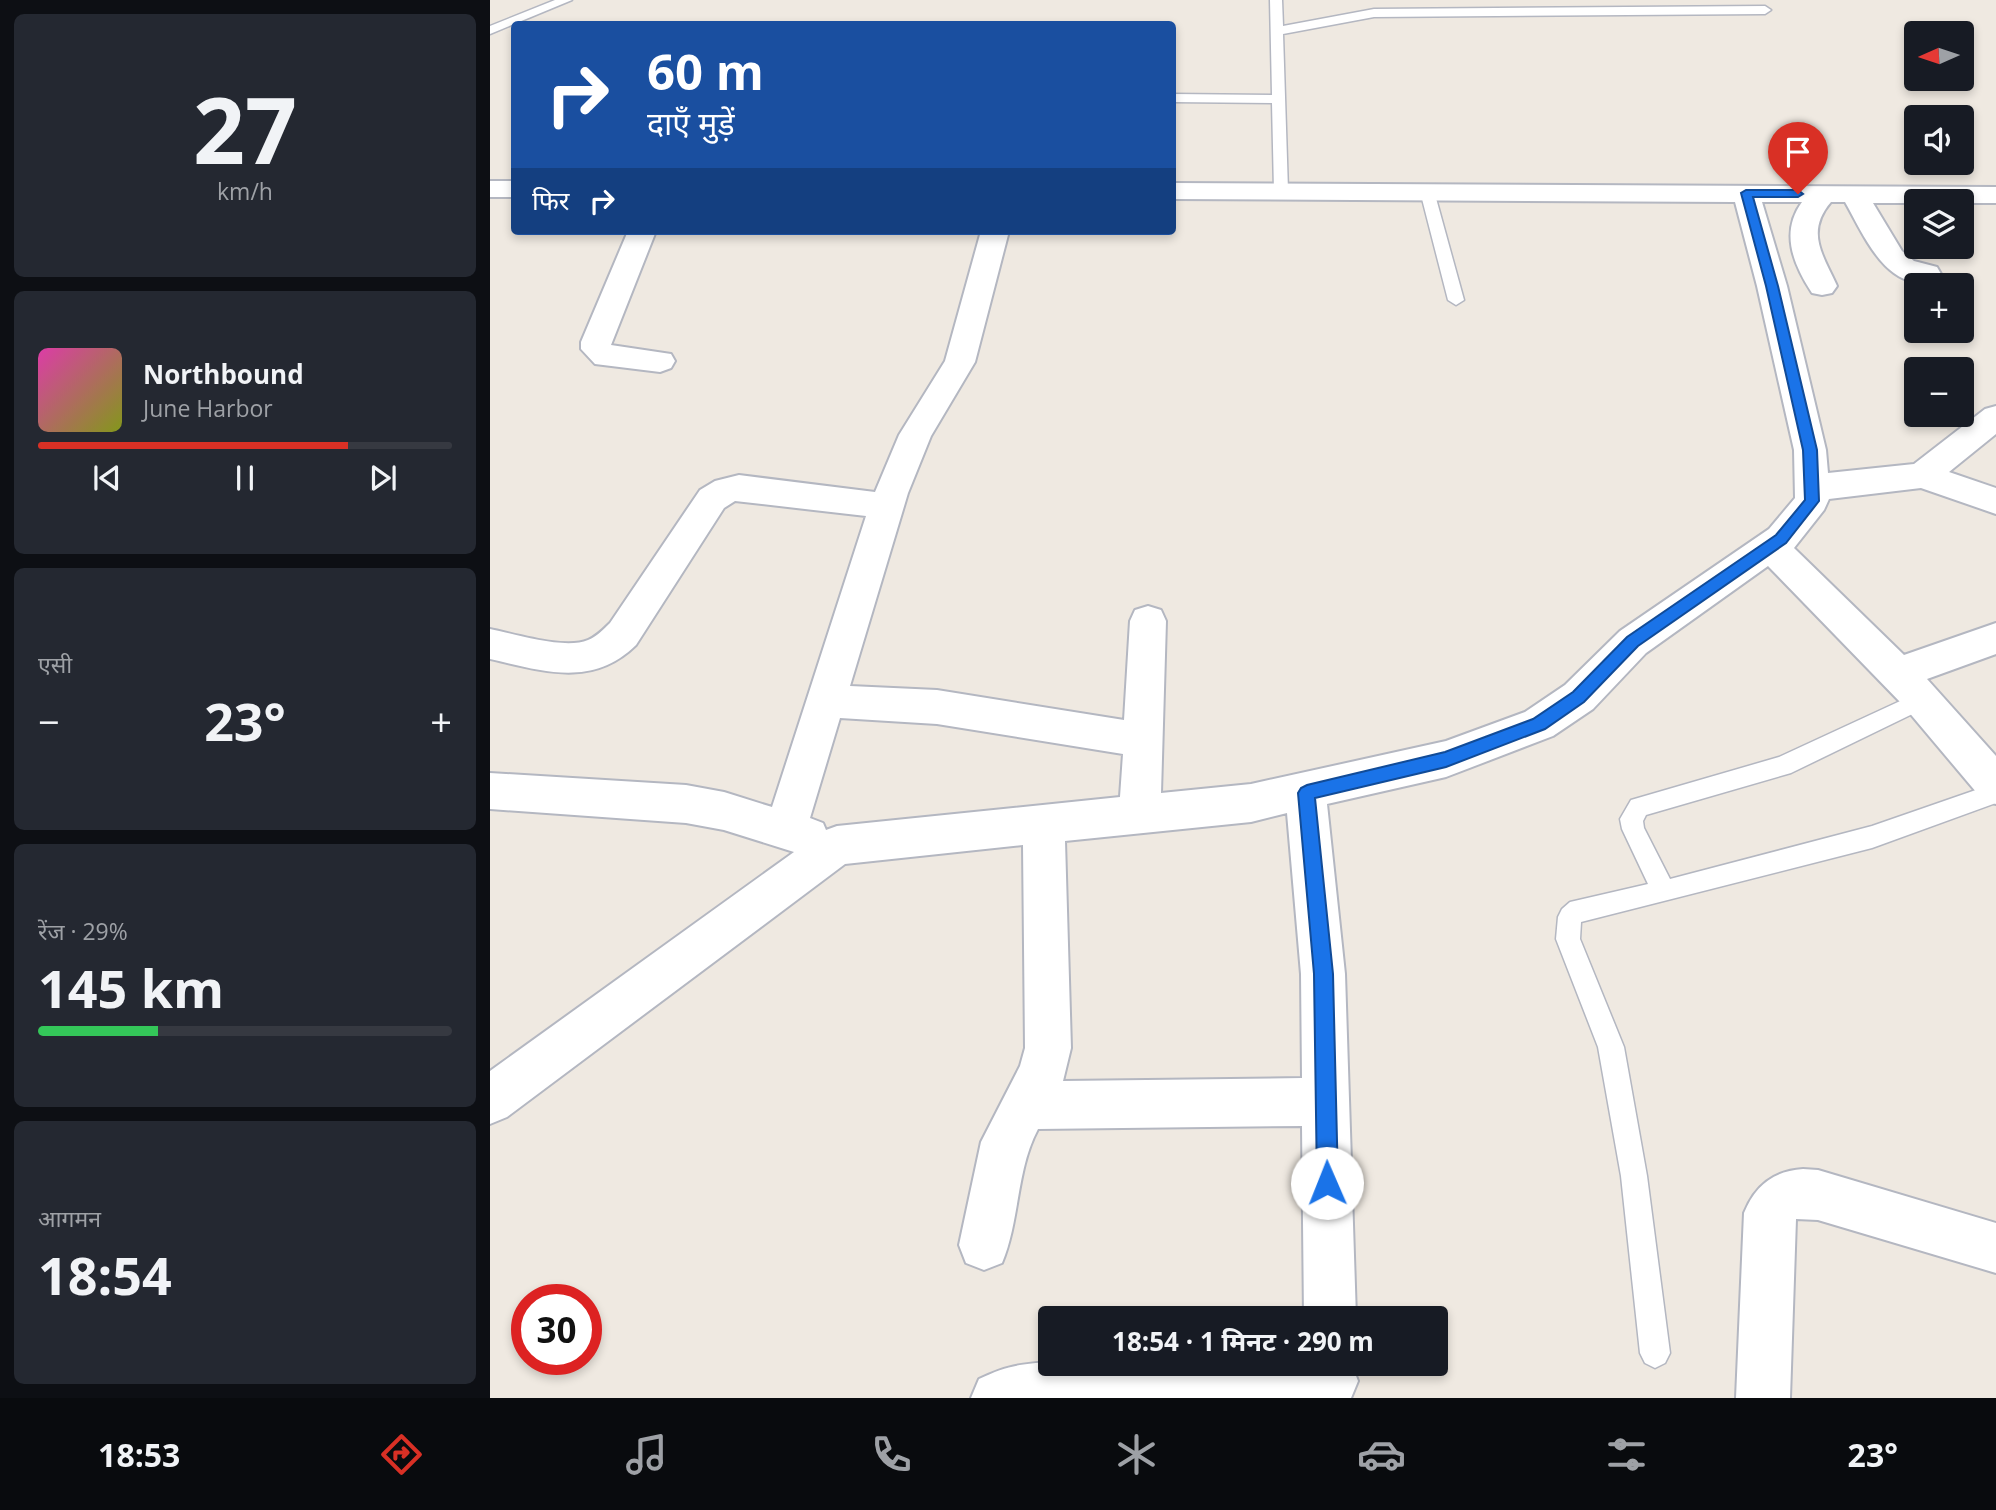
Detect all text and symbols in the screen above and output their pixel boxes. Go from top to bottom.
north arrow [1904,21,1974,91]
map controls [1904,21,1974,427]
text: 60 m [647,38,764,104]
icon: right [532,49,623,140]
text: 27 [193,67,297,191]
text: दाएँ मुड़ें [647,101,735,144]
button: sound [1904,105,1974,175]
pin [1768,122,1828,194]
icon: arrive [1779,133,1817,171]
text: km/h [217,175,273,207]
text: फिर [532,182,569,218]
icon: right [583,182,621,220]
button: layers [1904,189,1974,259]
button: + [1904,273,1974,343]
text: Northbound [143,356,304,392]
button: − [1904,357,1974,427]
text: June Harbor [143,392,273,424]
icon: previous [88,459,126,497]
icon: pause [226,459,264,497]
icon: next [364,459,402,497]
text: एसी [38,648,72,680]
text: 23° [204,685,286,756]
text: − [38,695,60,747]
text: + [430,695,452,747]
text: रेंज · 29% [38,915,128,947]
text: 145 km [38,952,224,1023]
position arrow [1290,1146,1364,1220]
text: आगमन [38,1202,101,1234]
text: 18:54 [38,1239,172,1310]
speed limit sign: 30 [511,1284,602,1375]
text: 18:54 · 1 मिनट · 290 m [1112,1323,1374,1359]
icon: directions [377,1430,426,1479]
icon: music [622,1430,671,1479]
icon: phone [867,1430,916,1479]
icon: climate [1112,1430,1161,1479]
icon: car [1357,1430,1406,1479]
icon: filters [1602,1430,1651,1479]
text: 18:53 [98,1433,180,1476]
text: 23° [1848,1433,1898,1476]

